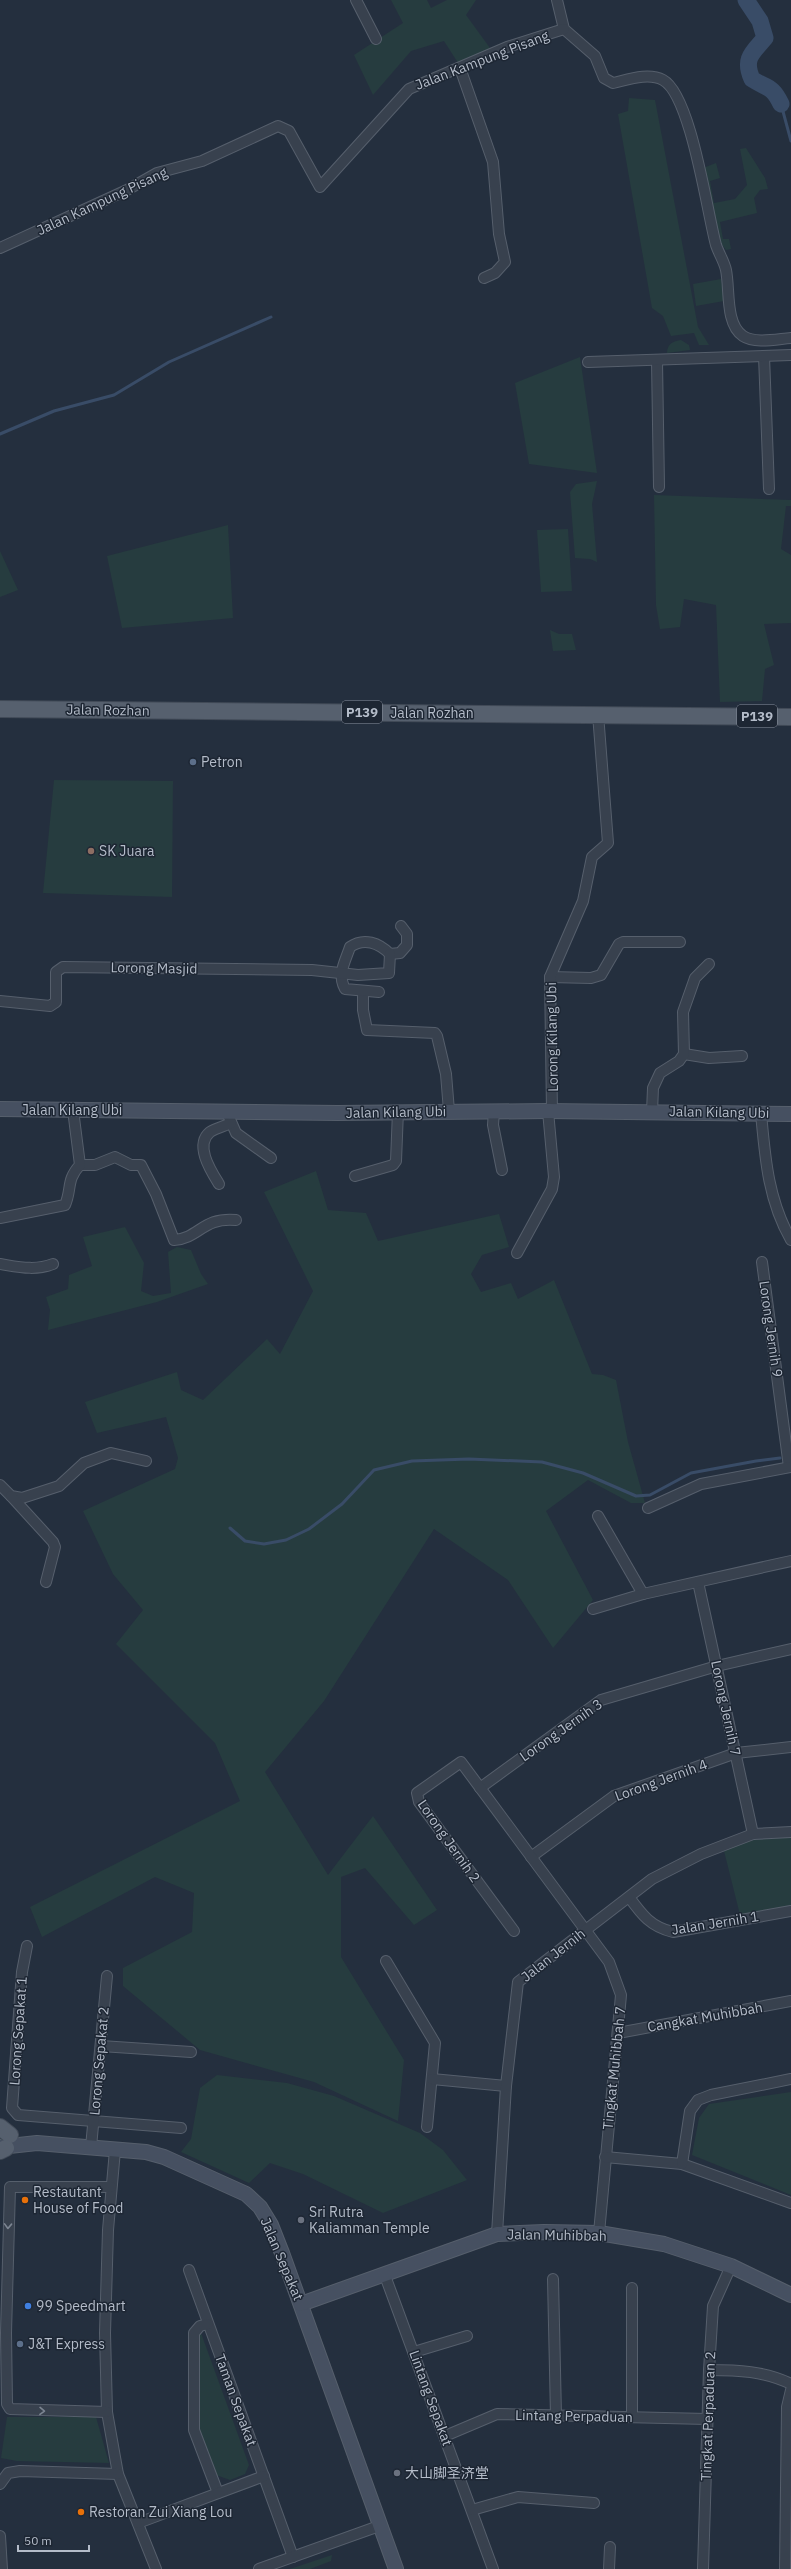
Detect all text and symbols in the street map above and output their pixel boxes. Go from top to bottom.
street label: Jalan Kampung Pisang [413,26,552,94]
street label: Jalan Kampung Pisang [34,163,171,239]
street label: Jalan Rozhan [66,700,150,720]
road number: P139 [342,701,382,723]
street label: Jalan Rozhan [390,704,474,722]
road number: P139 [737,705,777,727]
place label: Petron [201,753,243,771]
marker: Petron [188,757,198,767]
place label: SK Juara [99,842,155,860]
marker: SK Juara [86,846,96,856]
street label: Lorong Masjid [110,958,198,978]
street label: Lorong Kilang Ubi [542,982,562,1092]
street label: Jalan Kilang Ubi [22,1101,122,1119]
street label: Jalan Kilang Ubi [346,1102,446,1122]
street label: Jalan Kilang Ubi [669,1102,769,1122]
street label: Lorong Jernih 9 [755,1280,787,1378]
street label: Lorong Jernih 7 [707,1659,745,1757]
street label: Lorong Jernih 3 [516,1695,606,1765]
street label: Lorong Jernih 4 [612,1755,710,1805]
street label: Lorong Jernih 2 [414,1796,484,1886]
street label: Jalan Jernih 1 [670,1907,760,1939]
street label: Jalan Jernih [517,1924,589,1986]
street label: Lorong Sepakat 1 [5,1976,31,2086]
street label: Cangkat Muhibbah [646,1998,764,2036]
street label: Tingkat Muhibbah 7 [599,2005,629,2131]
street label: Lorong Sepakat 2 [85,2006,113,2116]
place label: Restautant House of Food [33,2183,123,2217]
marker: Restautant House of Food [20,2195,30,2205]
place label: Sri Rutra Kaliamman Temple [309,2203,430,2237]
street label: Jalan Sepakat [256,2215,308,2303]
marker: Sri Rutra Kaliamman Temple [296,2215,306,2225]
one-way arrow [4,2223,13,2229]
street label: Jalan Muhibbah [507,2225,607,2245]
place label: 99 Speedmart [36,2297,126,2315]
marker: 99 Speedmart [23,2301,33,2311]
place label: J&T Express [28,2335,105,2353]
marker: J&T Express [15,2339,25,2349]
street label: Lintang Sepakat [405,2348,457,2448]
street label: Tingkat Perpaduan 2 [697,2351,719,2481]
street label: Taman Sepakat [211,2352,261,2449]
street label: Lintang Perpaduan [515,2406,633,2426]
one-way arrow [39,2407,45,2416]
place label: 大山脚圣济堂 [405,2464,489,2482]
marker: 大山脚圣济堂 [392,2468,402,2478]
place label: Restoran Zui Xiang Lou [89,2503,232,2521]
marker: Restoran Zui Xiang Lou [76,2507,86,2517]
scale bar [18,2527,89,2553]
text: 50 m [24,2533,52,2548]

